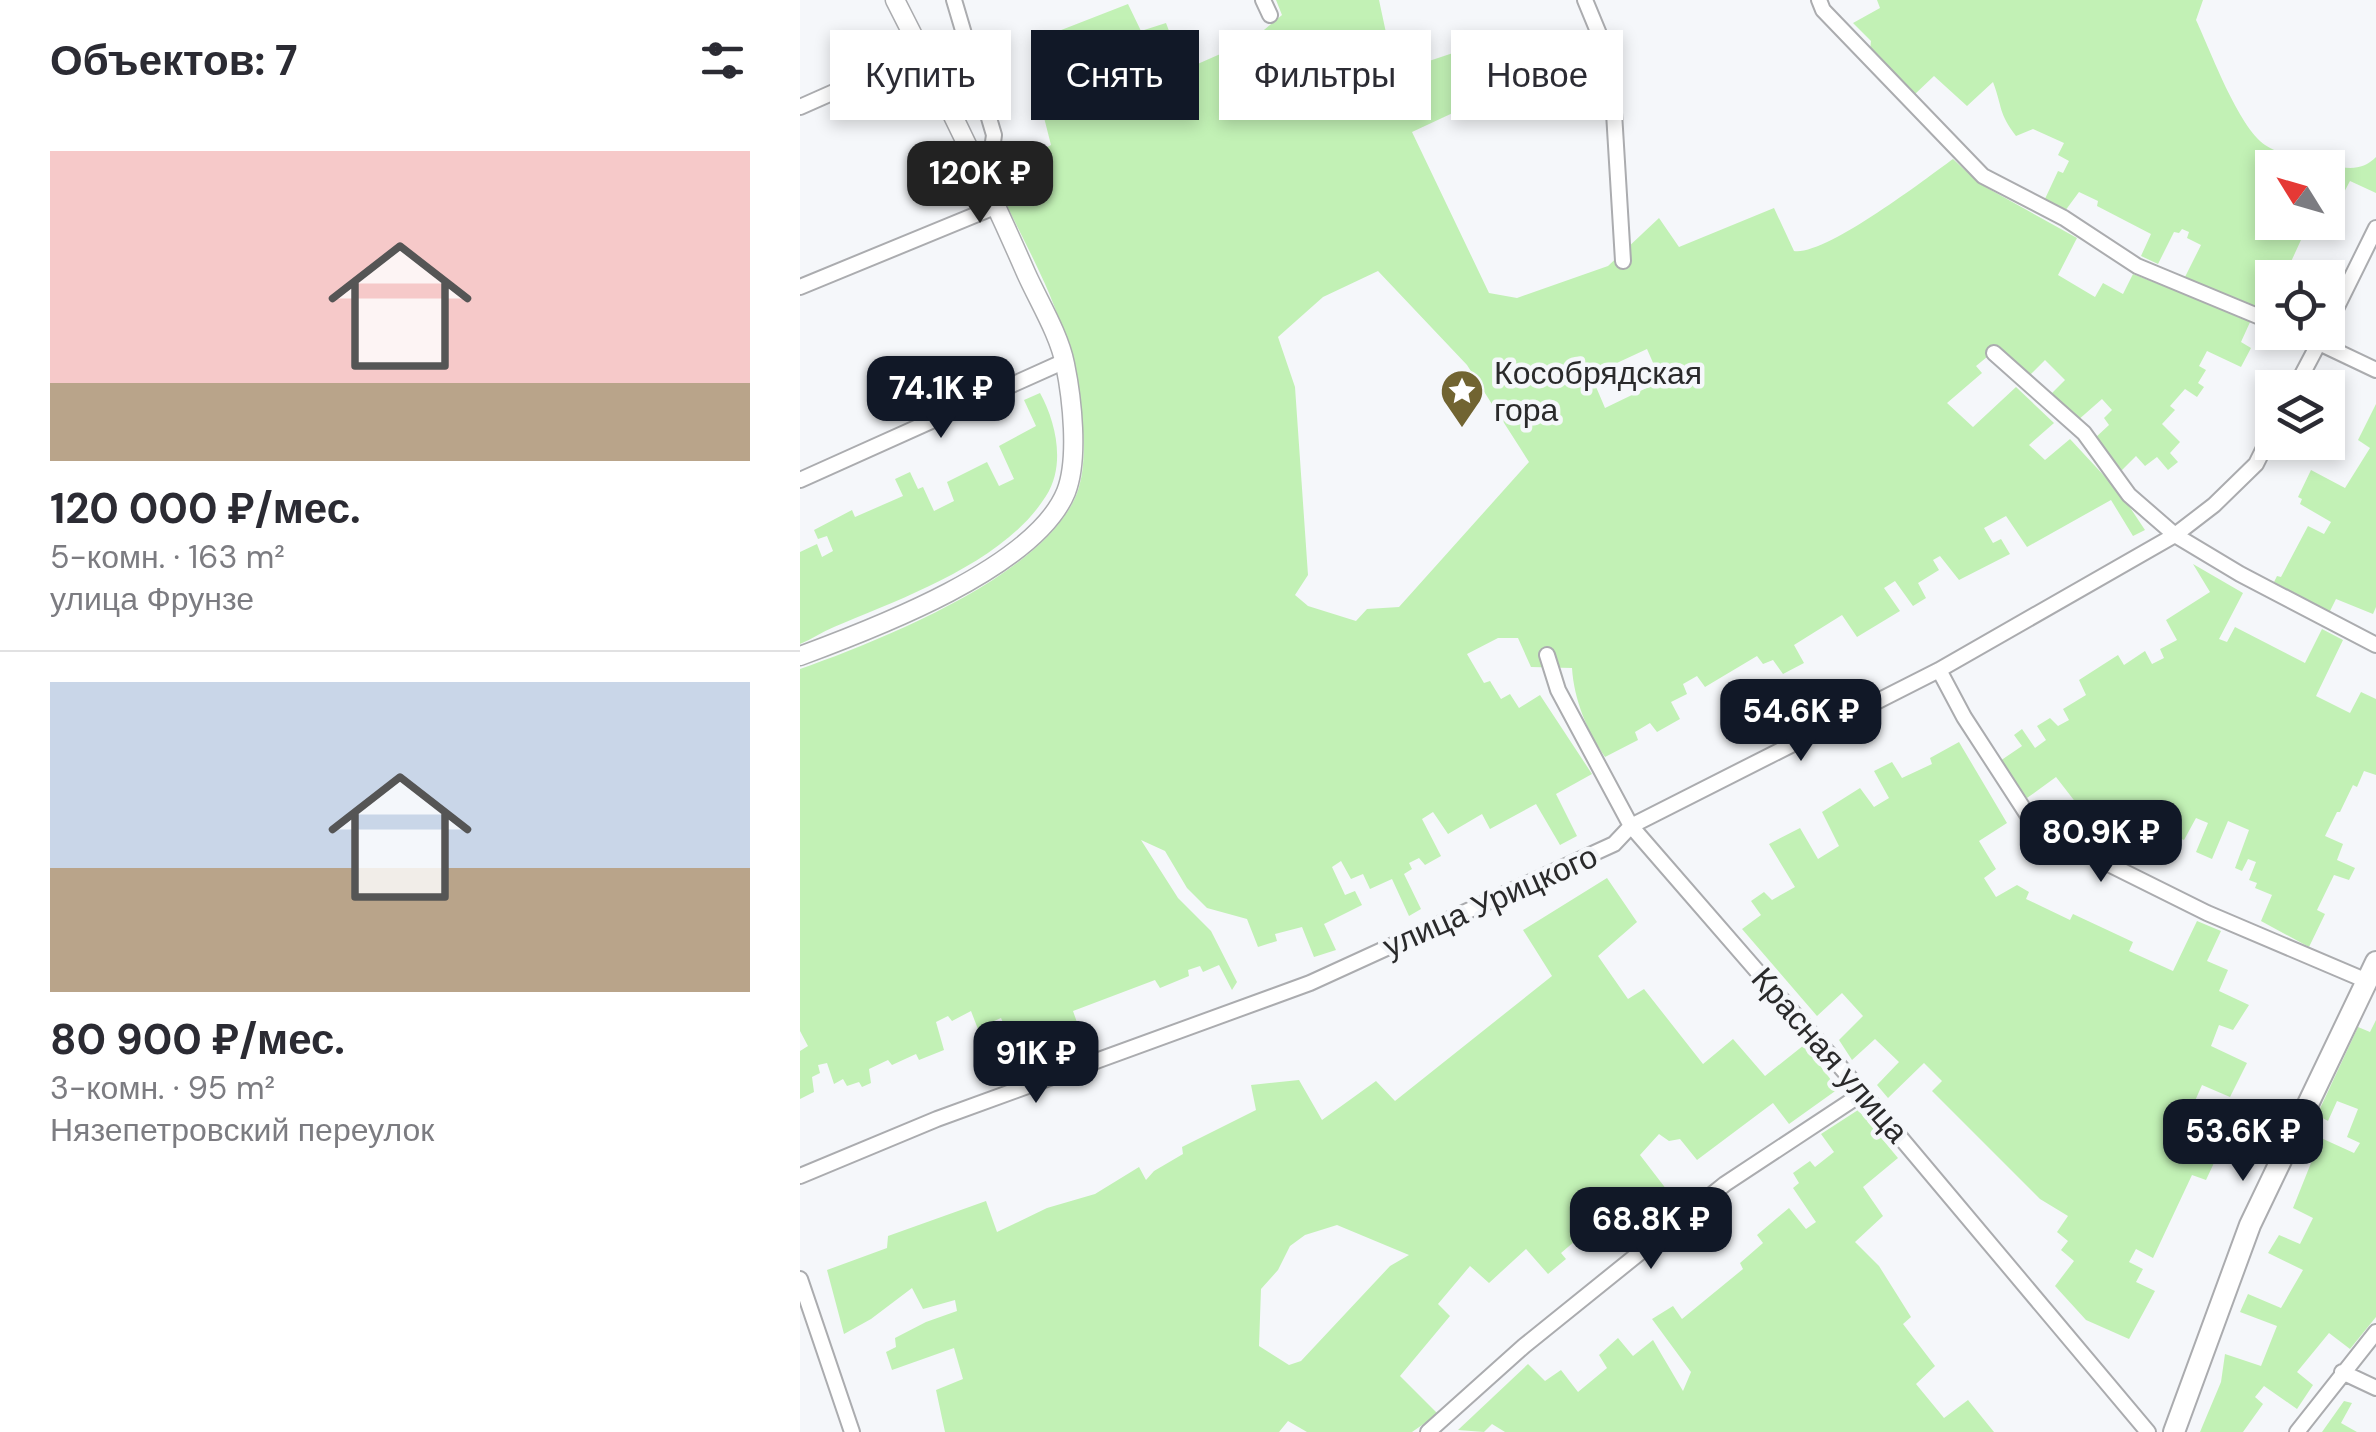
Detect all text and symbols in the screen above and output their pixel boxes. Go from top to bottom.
chip: Купить [830,30,1011,120]
chip: Снять [1031,30,1199,120]
chip: Фильтры [1219,30,1431,120]
chip: Новое [1451,30,1623,120]
text: Объектов: 7 [50,33,298,88]
icon: filters [695,33,750,88]
pin: 120K ₽ [899,141,1061,226]
north arrow [2255,150,2345,240]
map controls [2255,150,2345,460]
text: 120K ₽ [929,152,1031,194]
icon: home [310,216,490,396]
button: locate [2255,260,2345,350]
place label: Кособрядская гора [1494,352,1702,431]
pin: 74.1K ₽ [849,356,1033,441]
text: 74.1K ₽ [889,367,993,409]
place icon: Кособрядская гора [1439,368,1485,429]
button: layers [2255,370,2345,460]
text: 120 000 ₽/мес. [50,481,361,536]
text: 5-комн. · 163 m² [50,536,285,578]
text: улица Фрунзе [50,578,254,620]
pin: 54.6K ₽ [1709,679,1893,764]
text: 54.6K ₽ [1742,690,1860,732]
icon: home [310,747,490,927]
pin: 80.9K ₽ [2009,800,2193,885]
text: 80.9K ₽ [2042,811,2160,853]
street label: улица Урицкого [1376,835,1604,967]
street label: Красная улица [1742,958,1918,1152]
text: 80 900 ₽/мес. [50,1012,345,1067]
pin: 91K ₽ [966,1021,1106,1106]
text: 91K ₽ [995,1032,1077,1074]
text: 3-комн. · 95 m² [50,1067,275,1109]
pin: 53.6K ₽ [2151,1099,2335,1184]
text: Нязепетровский переулок [50,1109,434,1151]
text: 53.6K ₽ [2185,1110,2301,1152]
pin: 68.8K ₽ [1559,1187,1743,1272]
text: 68.8K ₽ [1592,1198,1710,1240]

